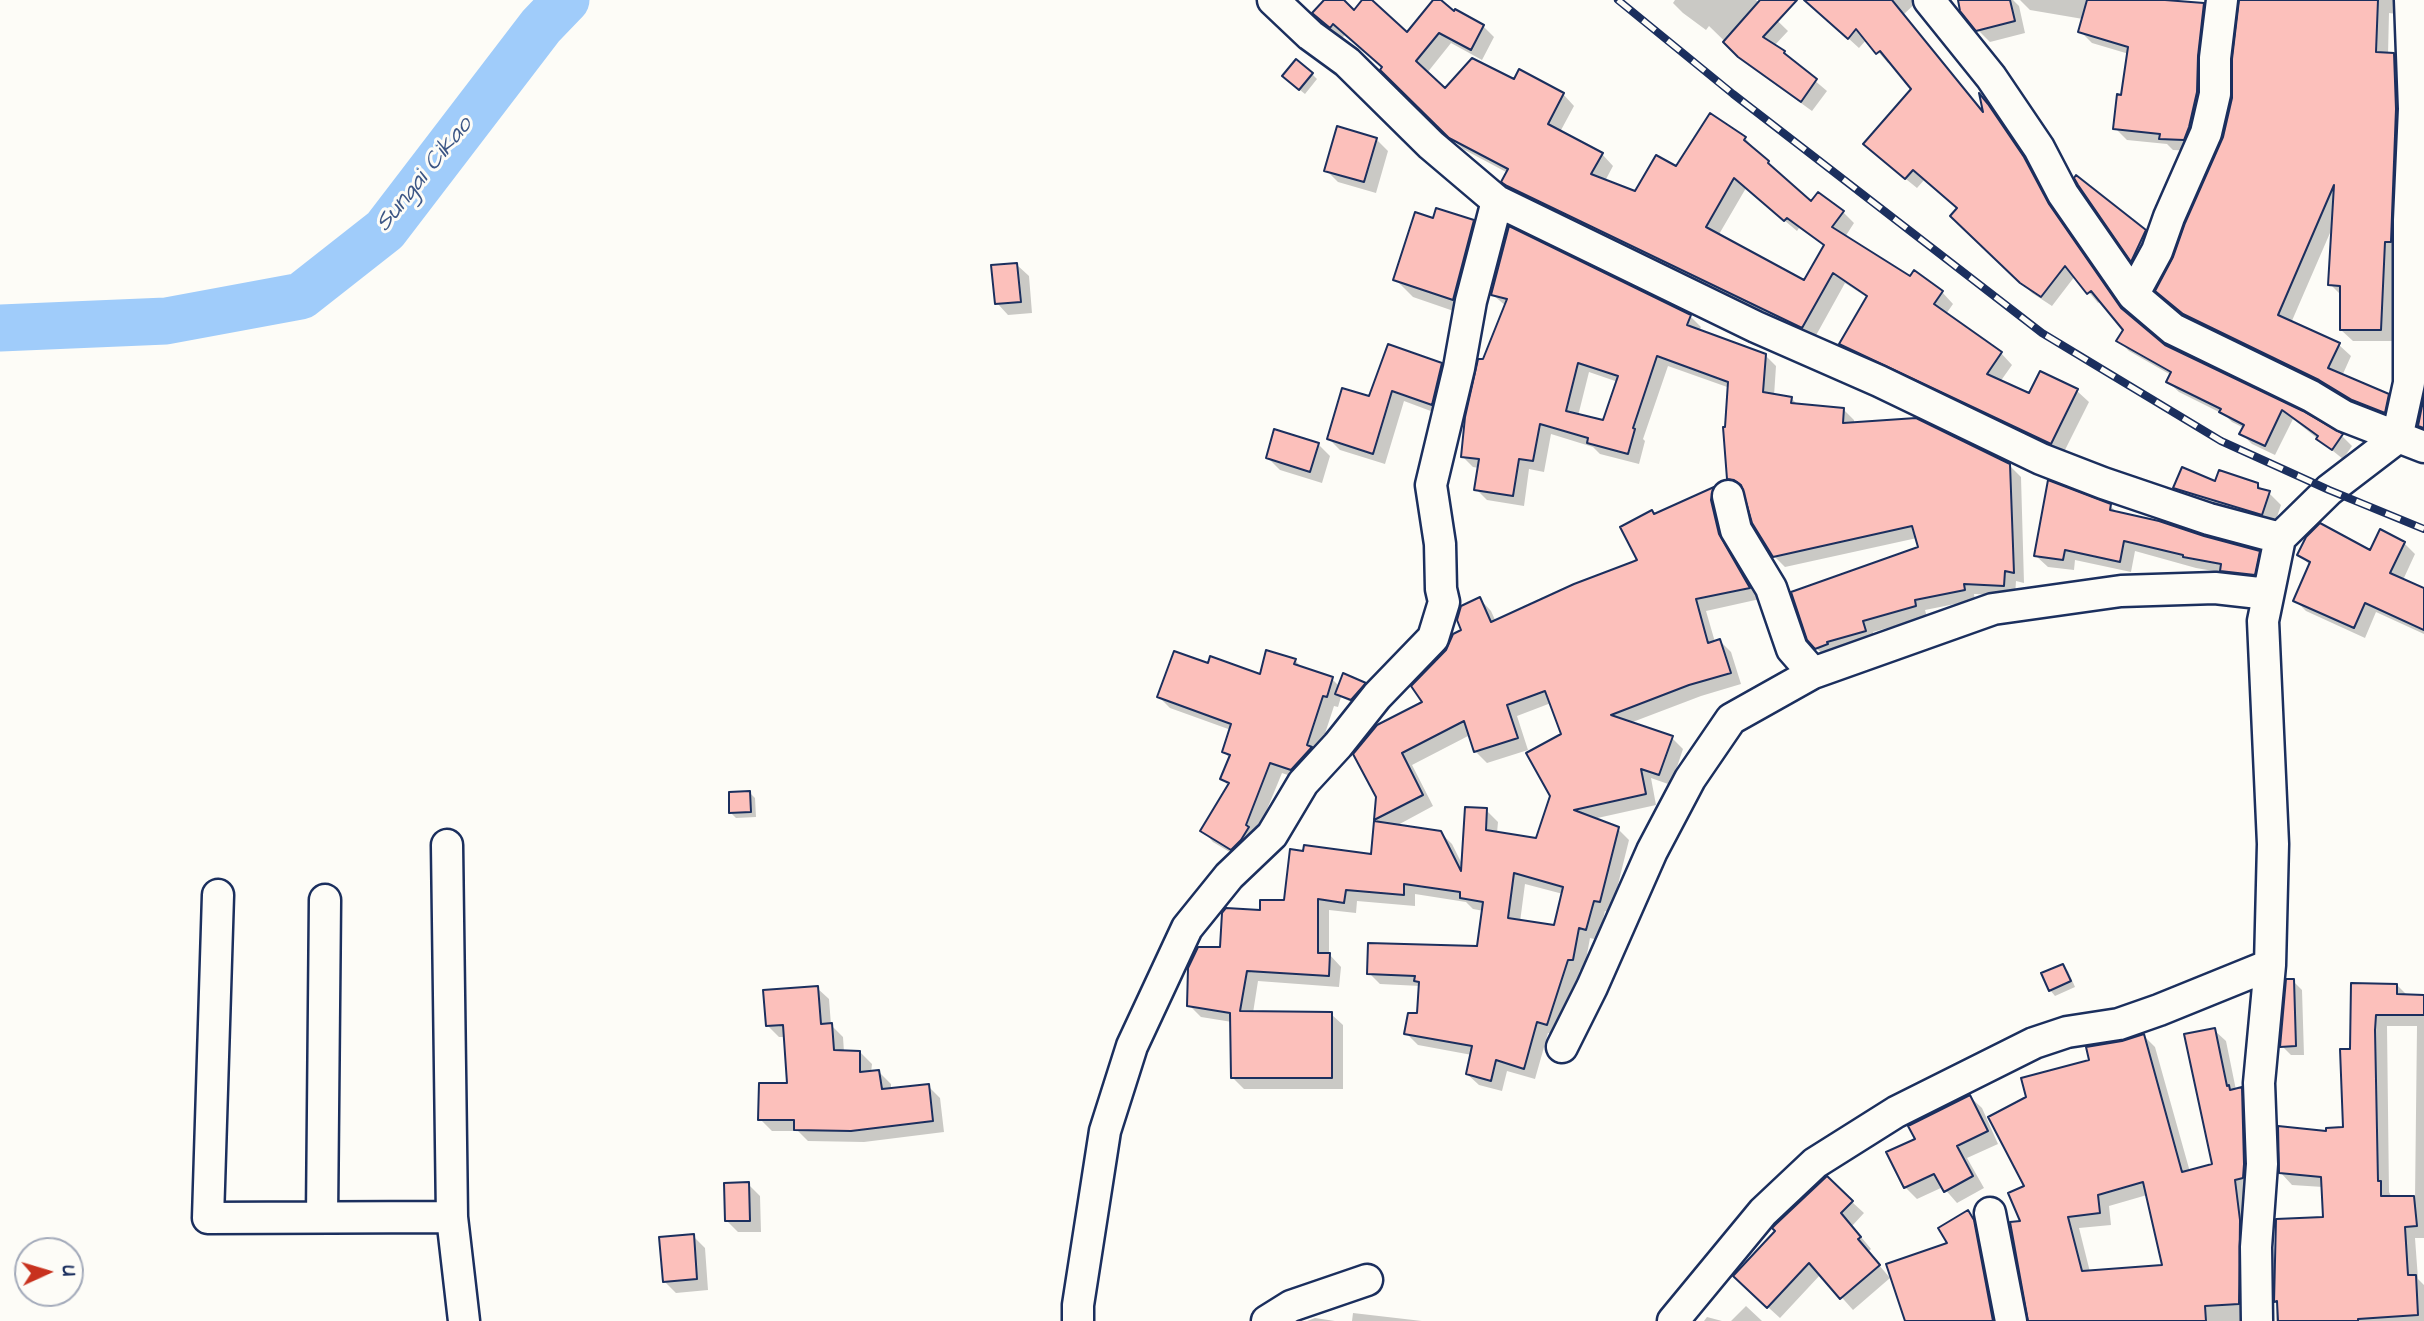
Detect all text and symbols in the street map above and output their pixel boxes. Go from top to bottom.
water label: Sungai Cikao [370,112,480,238]
north arrow [14,1237,84,1307]
text: U [55,1264,82,1277]

